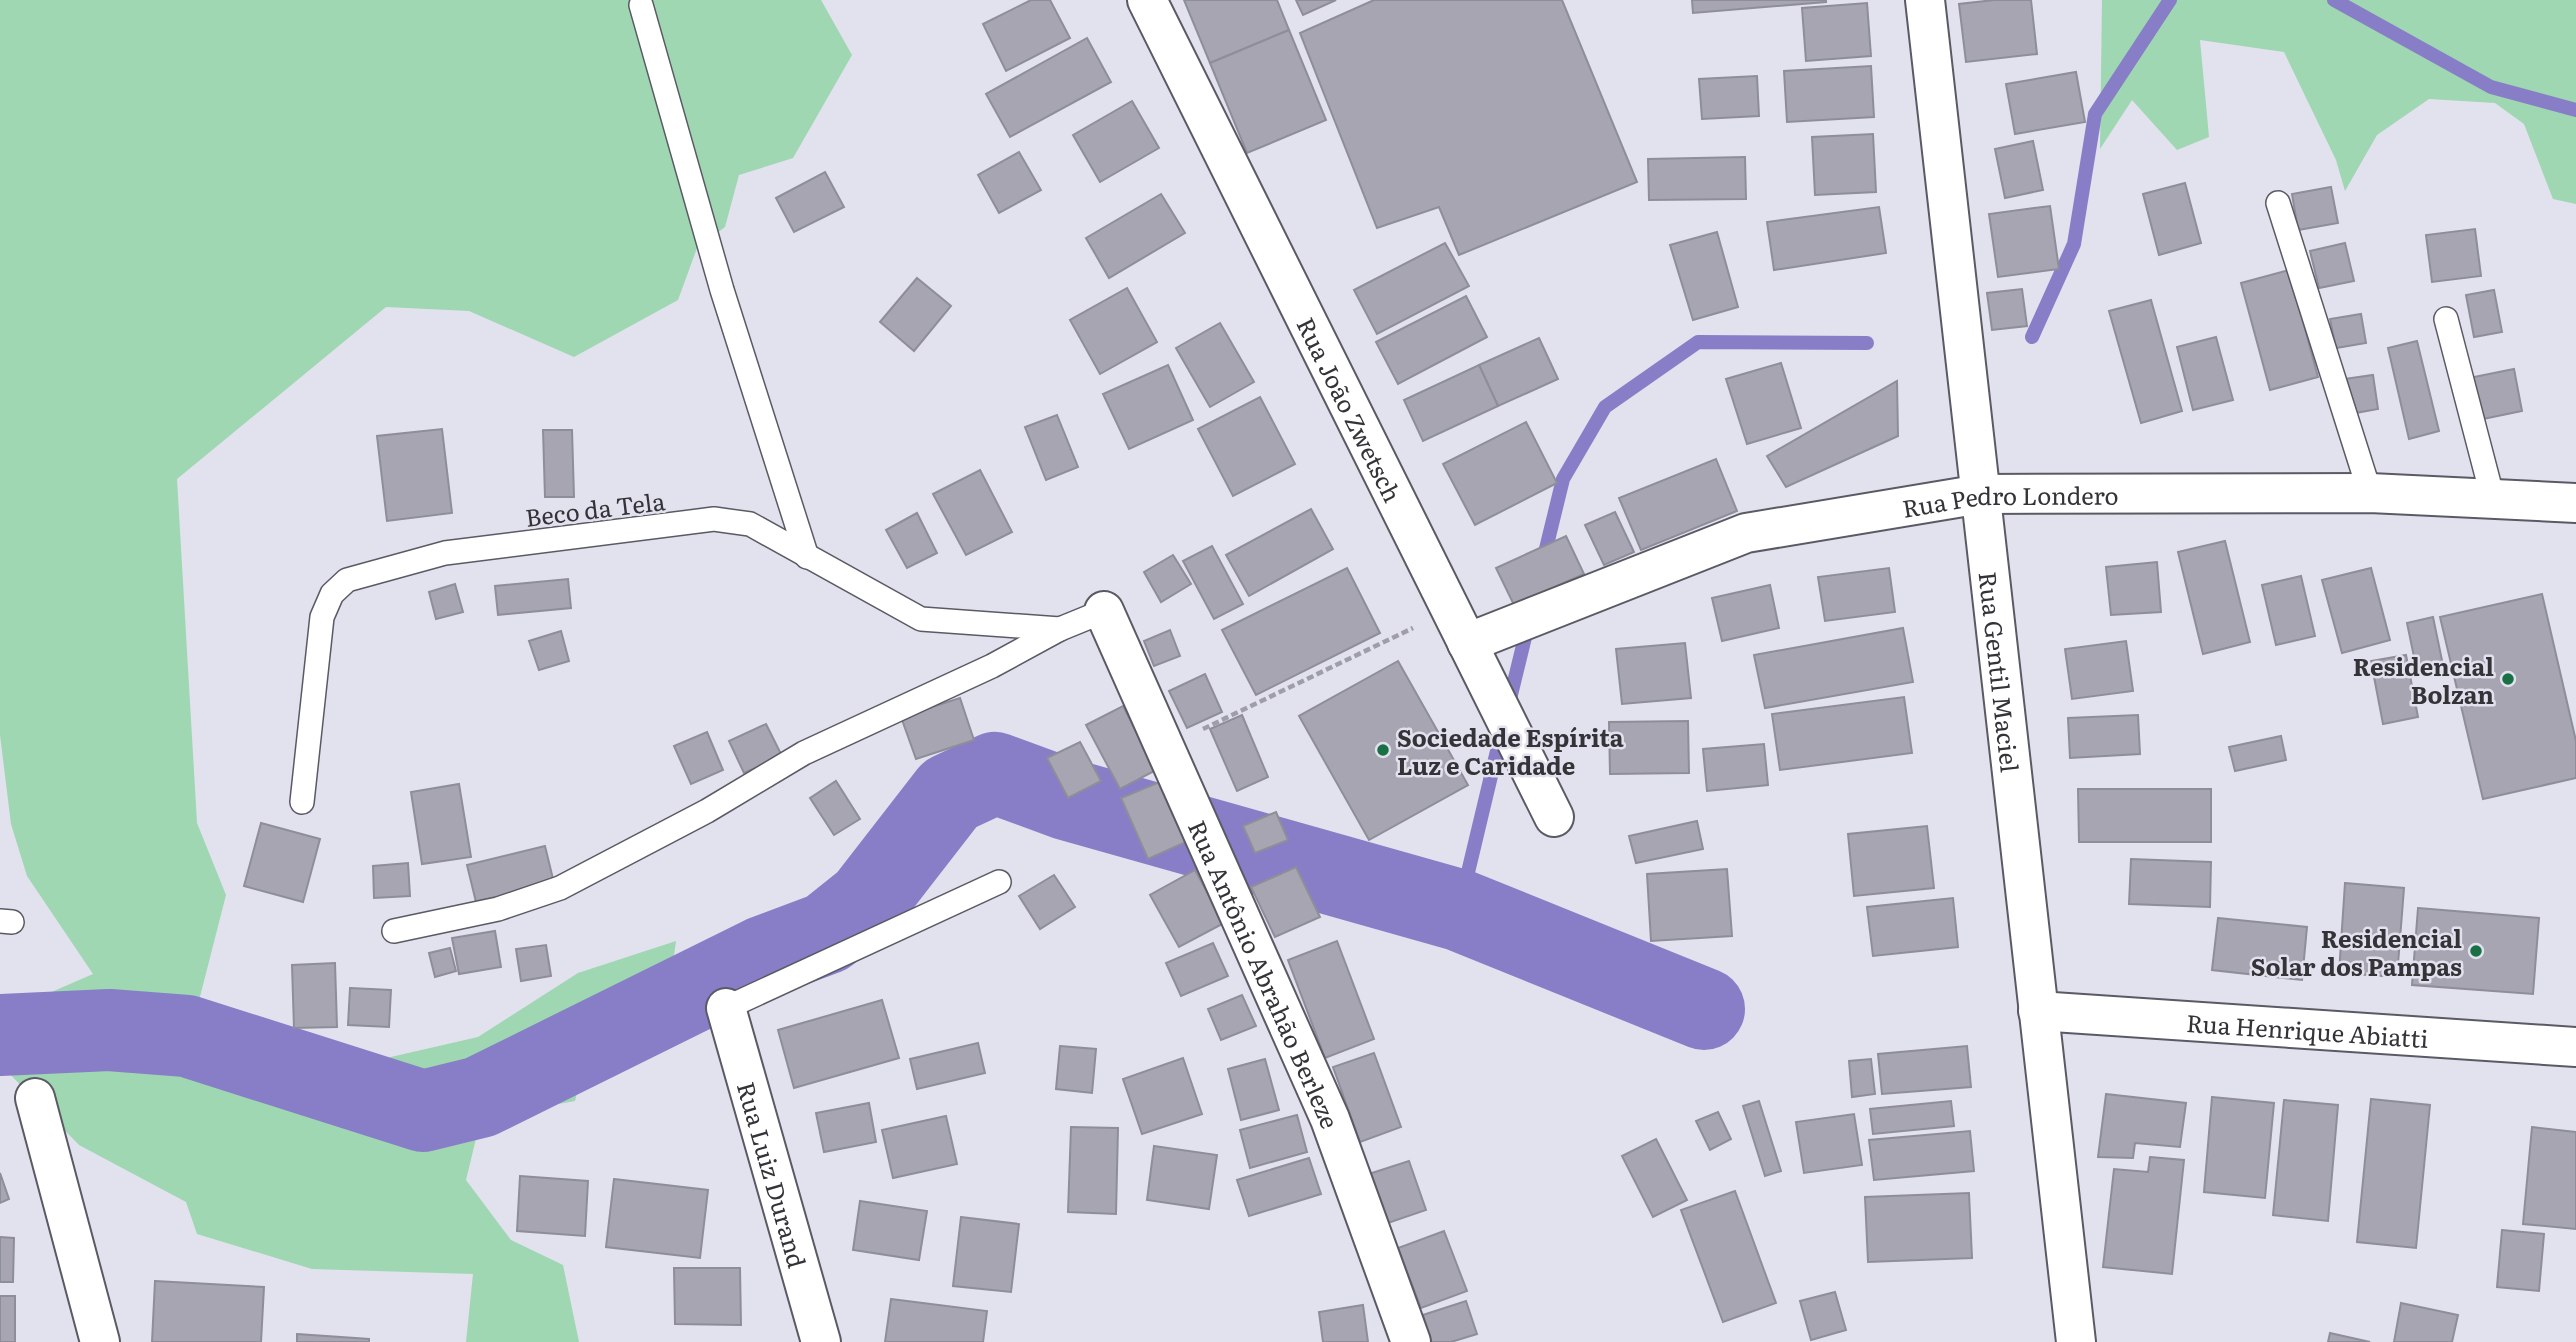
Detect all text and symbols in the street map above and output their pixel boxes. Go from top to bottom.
street label: Rua João Zwetsch [1290,311,1412,508]
street label: Rua Pedro Londero [1899,476,2119,524]
street label: Beco da Tela [523,482,667,534]
street label: Rua Gentil Maciel [1972,570,2029,774]
place label: Residencial Bolzan [2353,648,2494,711]
marker: Residencial Bolzan [2500,671,2516,687]
place label: Sociedade Espírita Luz e Caridade [1397,719,1624,782]
marker: Sociedade Espírita Luz e Caridade [1375,742,1391,758]
street label: Rua Antônio Abrahão Berleze [1181,814,1349,1133]
place label: Residencial Solar dos Pampas [2251,920,2462,983]
marker: Residencial Solar dos Pampas [2468,943,2484,959]
street label: Rua Henrique Abiatti [2185,1003,2430,1055]
street label: Rua Luiz Durand [730,1077,816,1272]

